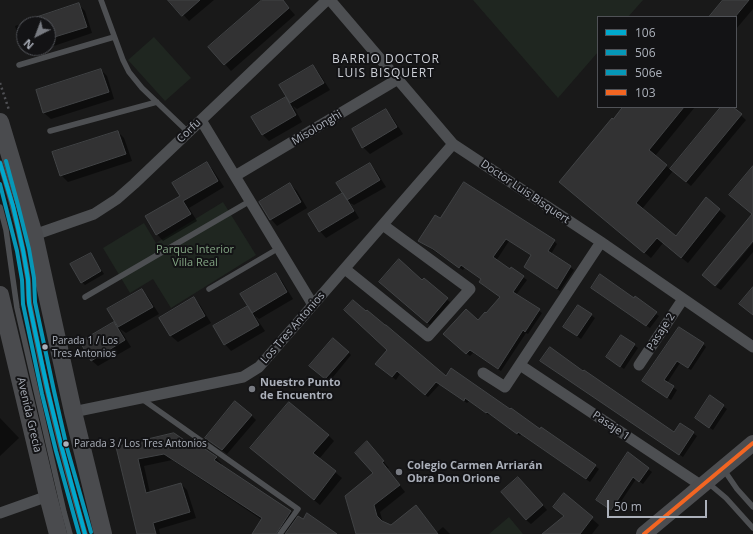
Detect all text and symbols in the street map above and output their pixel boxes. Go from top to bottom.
north arrow [16,16,56,56]
legend [597,16,737,108]
text: 106 [635,24,656,41]
text: N [20,36,37,53]
text: 506 [635,44,656,61]
district label: BARRIO DOCTOR LUIS BISQUERT [332,53,440,81]
text: 506e [635,64,662,81]
text: 103 [635,84,656,101]
street label: Misolonghi [290,108,344,148]
street label: Corfu [174,116,204,146]
street label: Doctor Luis Bisquert [478,157,572,227]
park label: Parque Interior Villa Real [156,243,234,269]
street label: Los Tres Antonios [258,289,328,367]
street label: Pasaje 2 [644,311,678,353]
place label: Parada 1 / Los Tres Antonios [52,335,118,358]
marker: Parada 1 / Los Tres Antonios [40,342,50,352]
street label: Avenida Grecia [14,376,44,454]
place label: Nuestro Punto de Encuentro [260,376,341,402]
marker: Nuestro Punto de Encuentro [247,384,257,394]
street label: Pasaje 1 [590,409,632,443]
place label: Parada 3 / Los Tres Antonios [74,438,207,450]
marker: Parada 3 / Los Tres Antonios [61,439,71,449]
place label: Colegio Carmen Arriarán Obra Don Orione [407,459,542,485]
marker: Colegio Carmen Arriarán Obra Don Orione [394,467,404,477]
scale bar [609,492,709,518]
text: 50 m [614,498,642,515]

